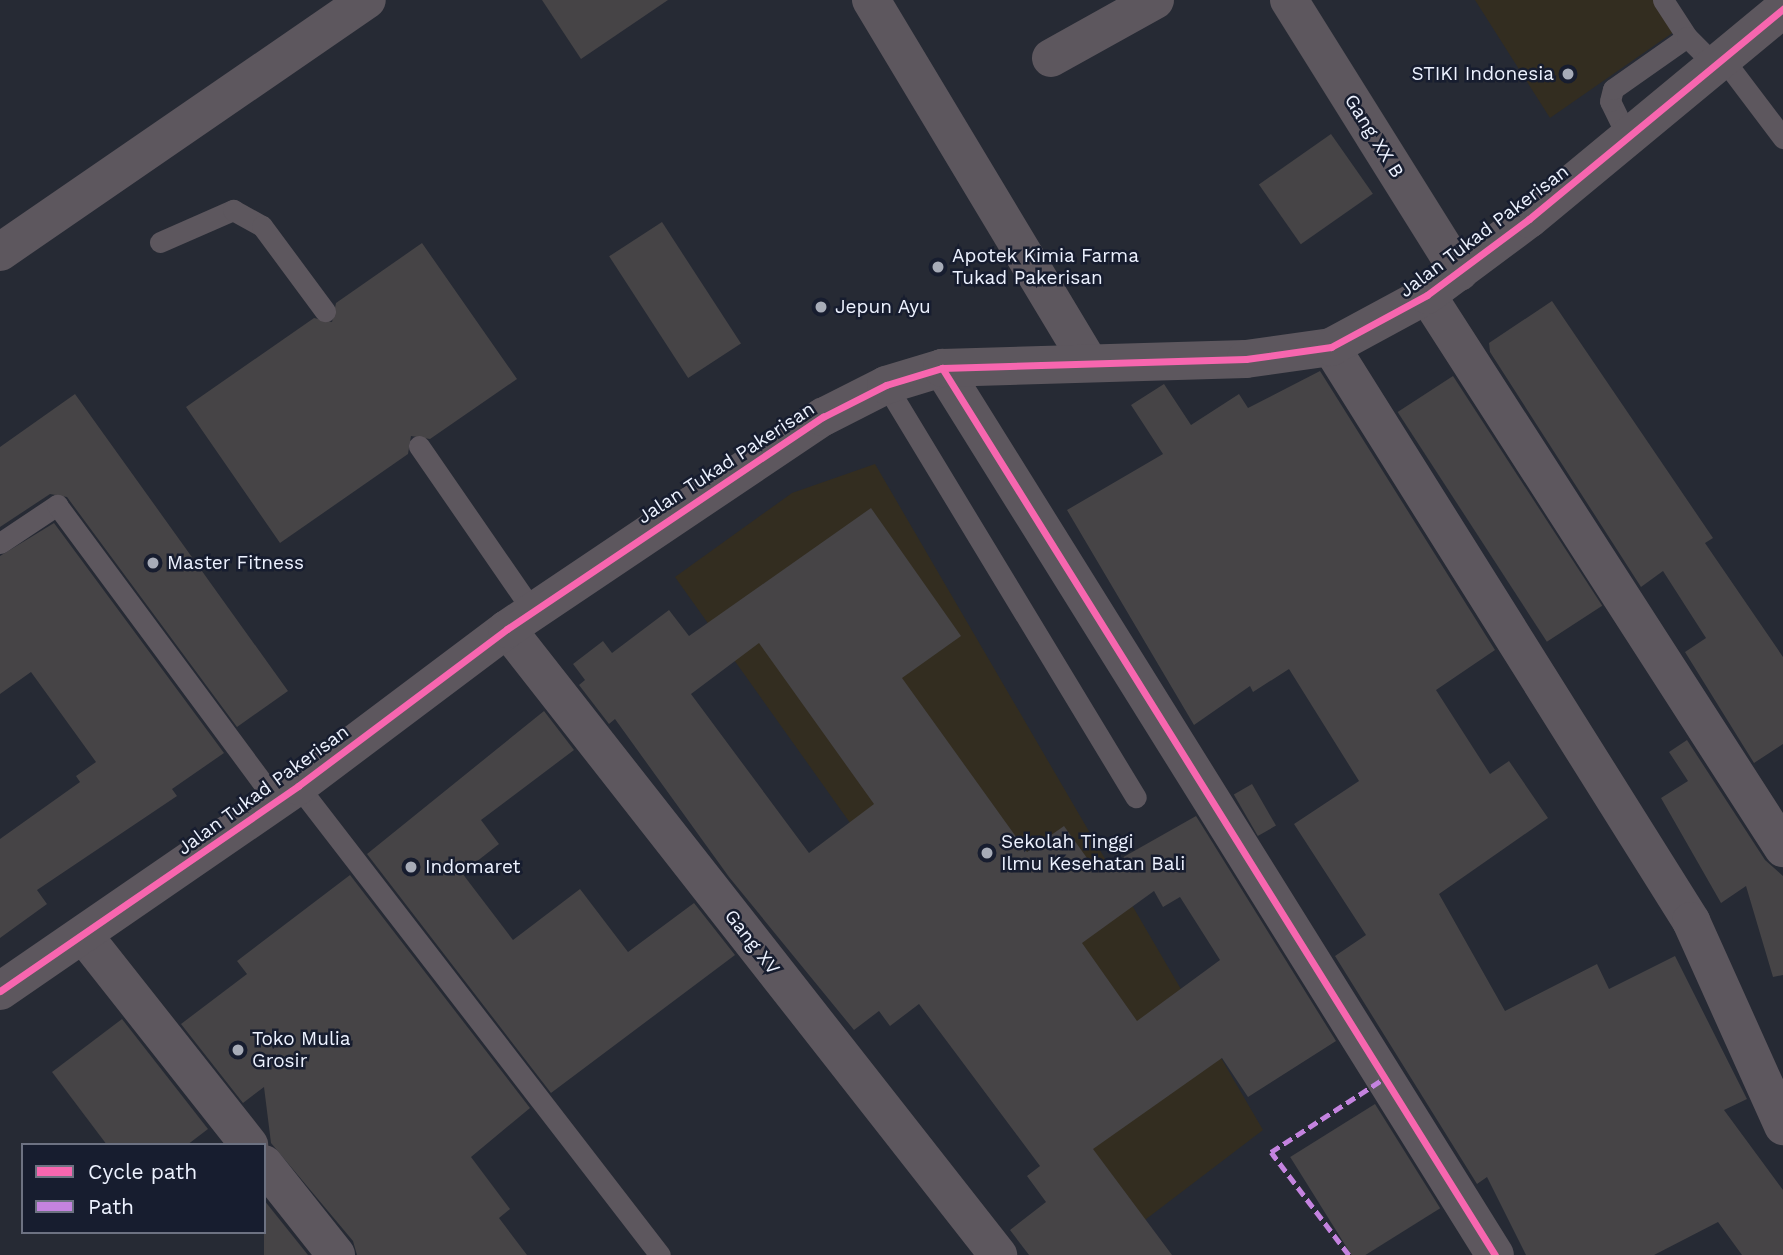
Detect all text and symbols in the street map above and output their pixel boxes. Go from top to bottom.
place label: STIKI Indonesia [1412,63,1554,85]
marker: STIKI Indonesia [1560,66,1576,82]
street label: Gang XX B [1339,90,1409,182]
street label: Jalan Tukad Pakerisan [1395,160,1573,302]
place label: Apotek Kimia Farma Tukad Pakerisan [952,245,1140,289]
marker: Apotek Kimia Farma Tukad Pakerisan [930,259,946,275]
place label: Jepun Ayu [835,296,932,318]
marker: Jepun Ayu [813,299,829,315]
street label: Jalan Tukad Pakerisan [633,397,819,529]
place label: Master Fitness [167,552,304,574]
marker: Master Fitness [145,555,161,571]
street label: Jalan Tukad Pakerisan [173,720,353,860]
place label: Sekolah Tinggi Ilmu Kesehatan Bali [1001,831,1185,875]
marker: Sekolah Tinggi Ilmu Kesehatan Bali [979,845,995,861]
place label: Indomaret [425,856,521,878]
marker: Indomaret [403,859,419,875]
street label: Gang XV [719,905,785,979]
place label: Toko Mulia Grosir [252,1028,351,1072]
marker: Toko Mulia Grosir [230,1042,246,1058]
legend [21,1143,266,1234]
text: Cycle path [88,1159,197,1184]
text: Path [88,1194,134,1219]

